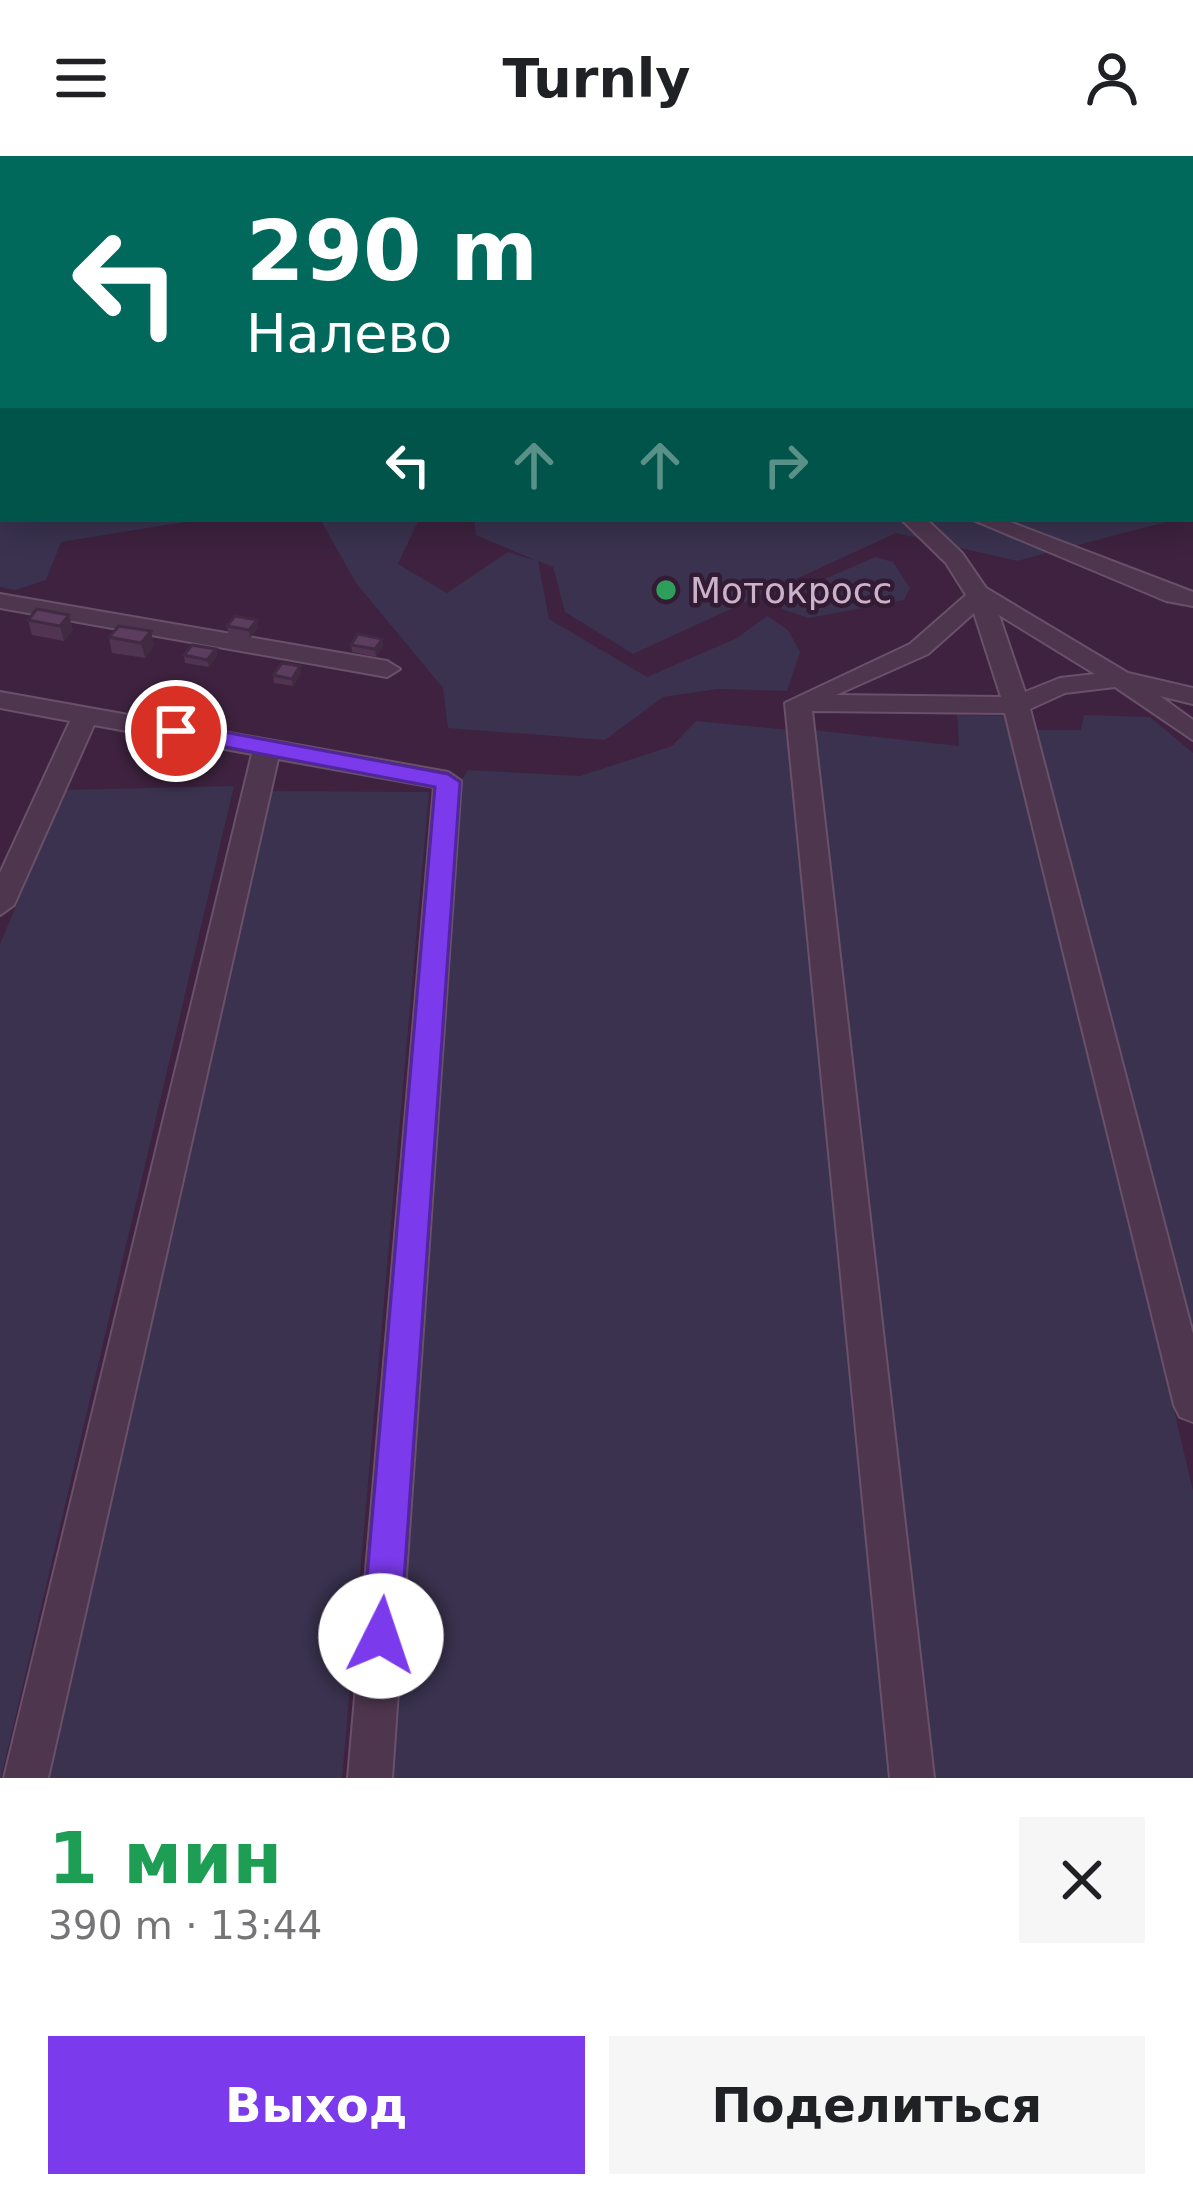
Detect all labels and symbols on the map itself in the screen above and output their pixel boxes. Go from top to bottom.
place label: Мотокросс [690,570,892,611]
marker: Мотокросс [653,577,679,603]
pin [125,680,227,782]
position arrow [318,1573,444,1699]

